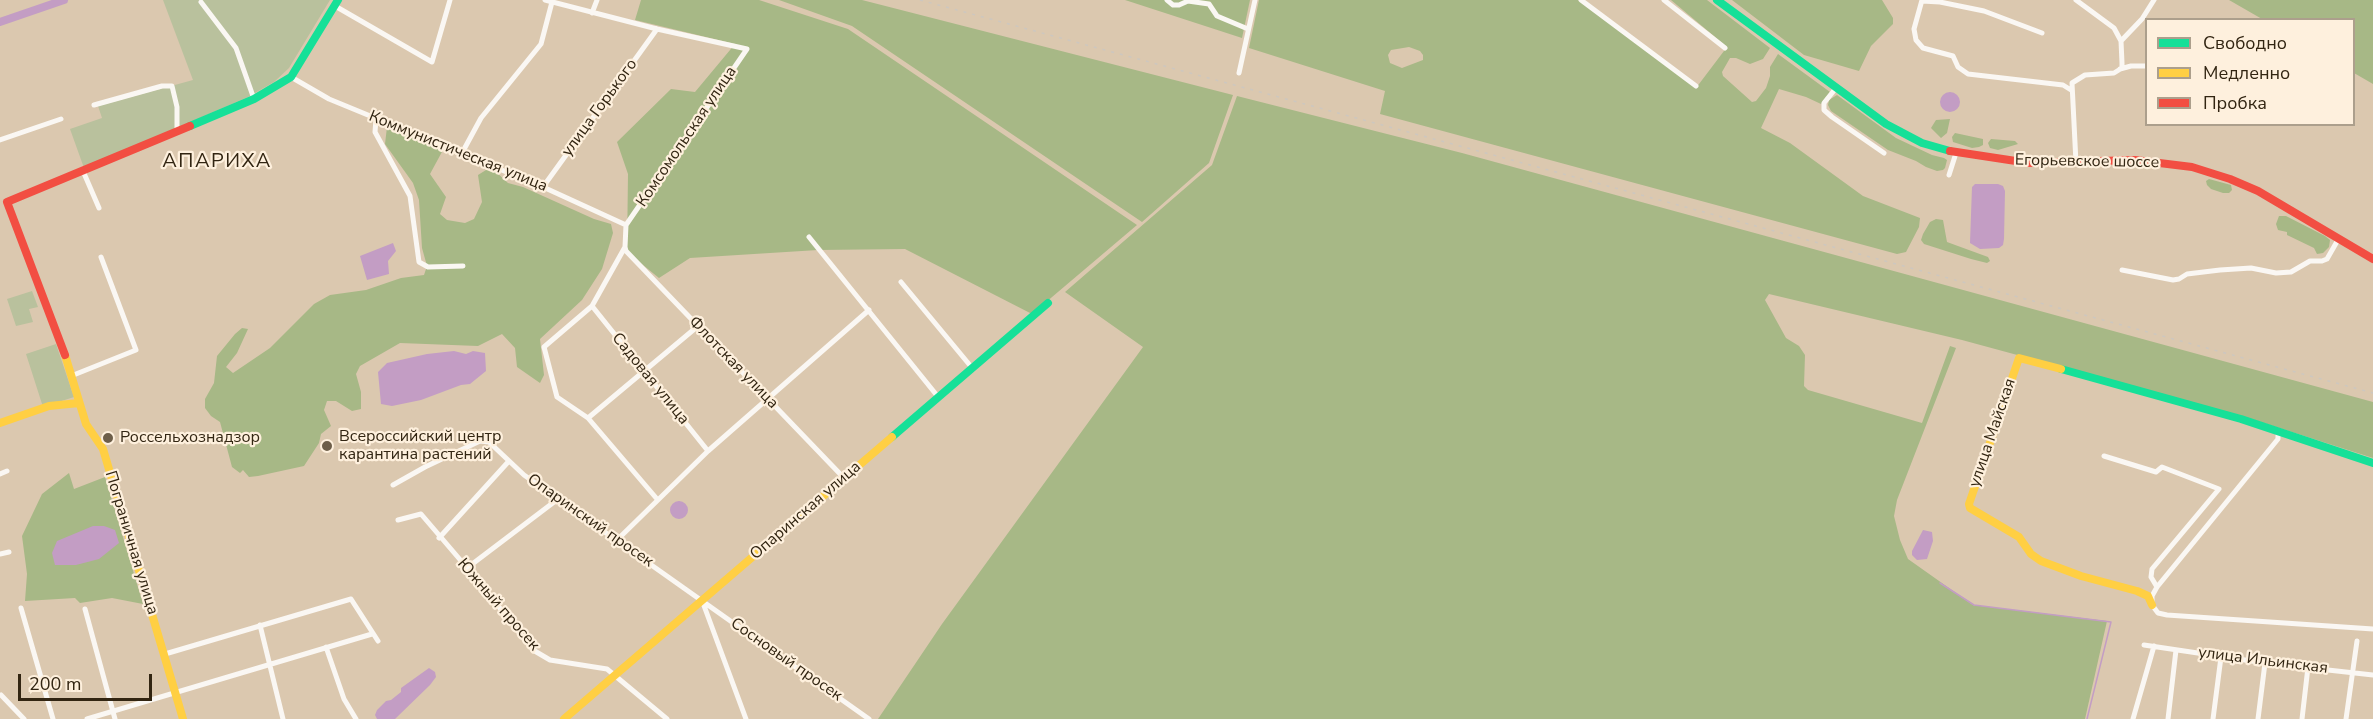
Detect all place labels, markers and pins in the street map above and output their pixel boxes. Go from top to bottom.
place label: Всероссийский центр карантина растений [339,427,501,465]
place label: Россельхознадзор [120,428,260,448]
marker: Россельхознадзор [101,431,115,445]
marker: Всероссийский центр карантина растений [320,439,334,453]

